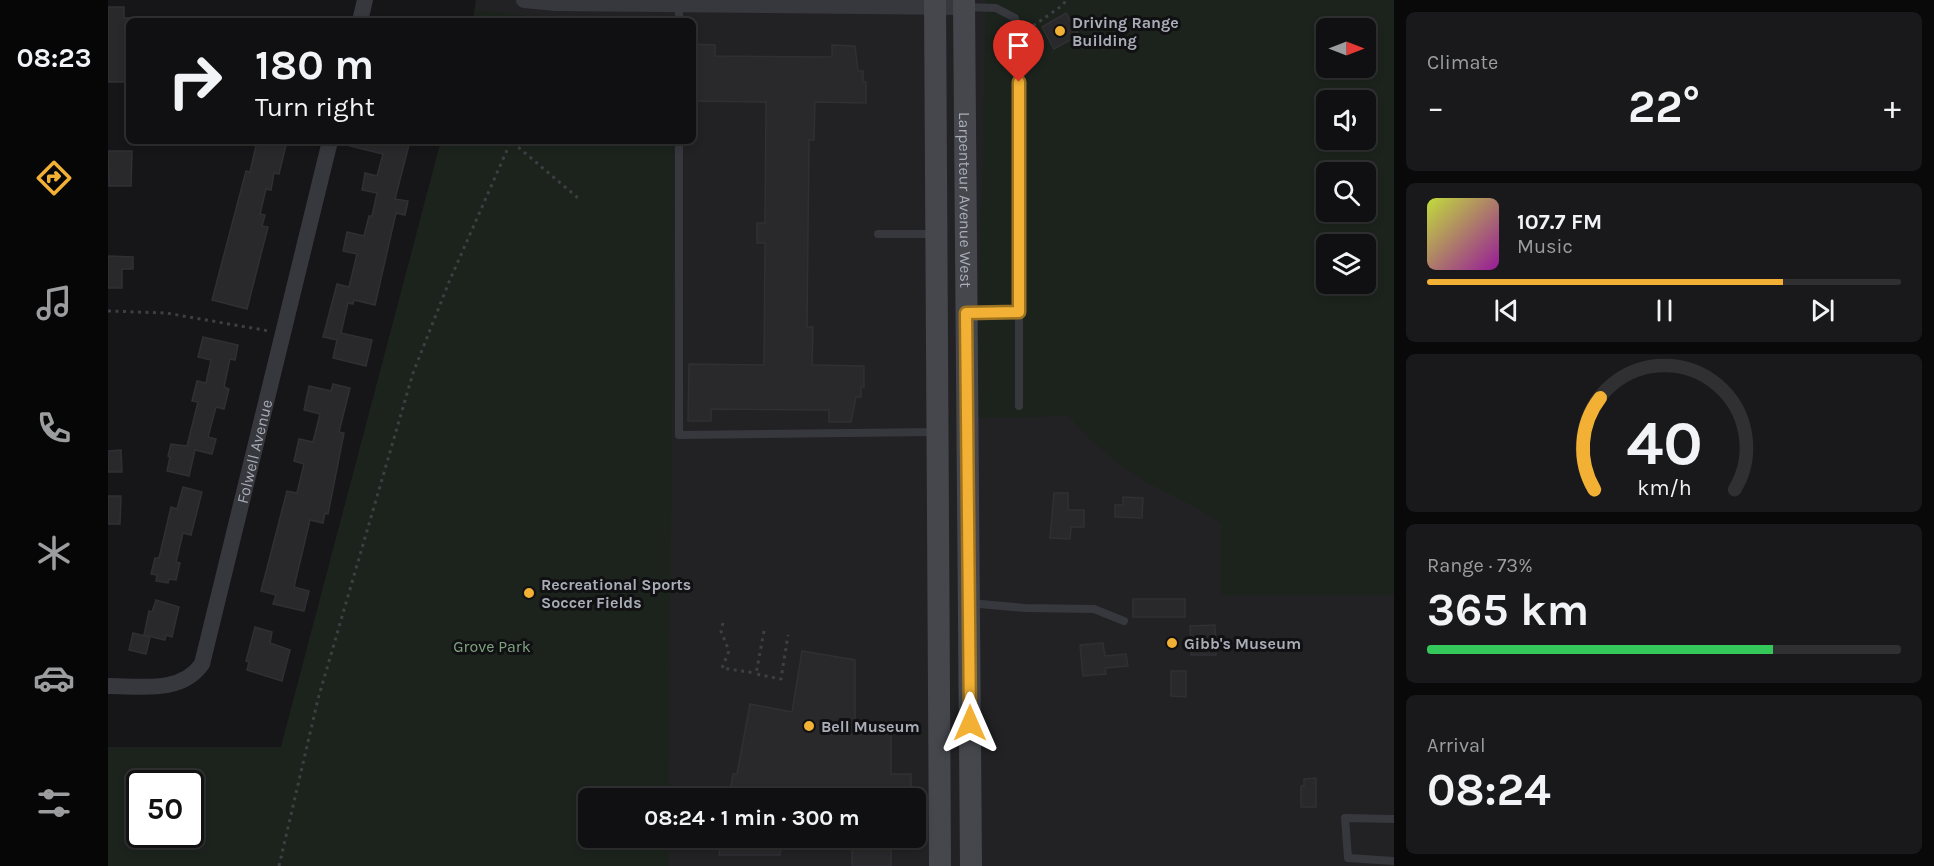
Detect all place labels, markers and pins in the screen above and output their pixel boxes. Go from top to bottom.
place label: Driving Range Building [1072,13,1179,50]
pin [993,20,1044,82]
marker: Driving Range Building [1053,24,1067,38]
place label: Recreational Sports Soccer Fields [541,575,691,612]
marker: Recreational Sports Soccer Fields [522,586,536,600]
place label: Gibb's Museum [1184,634,1301,653]
marker: Gibb's Museum [1165,636,1179,650]
place label: Bell Museum [821,717,920,736]
marker: Bell Museum [802,719,816,733]

